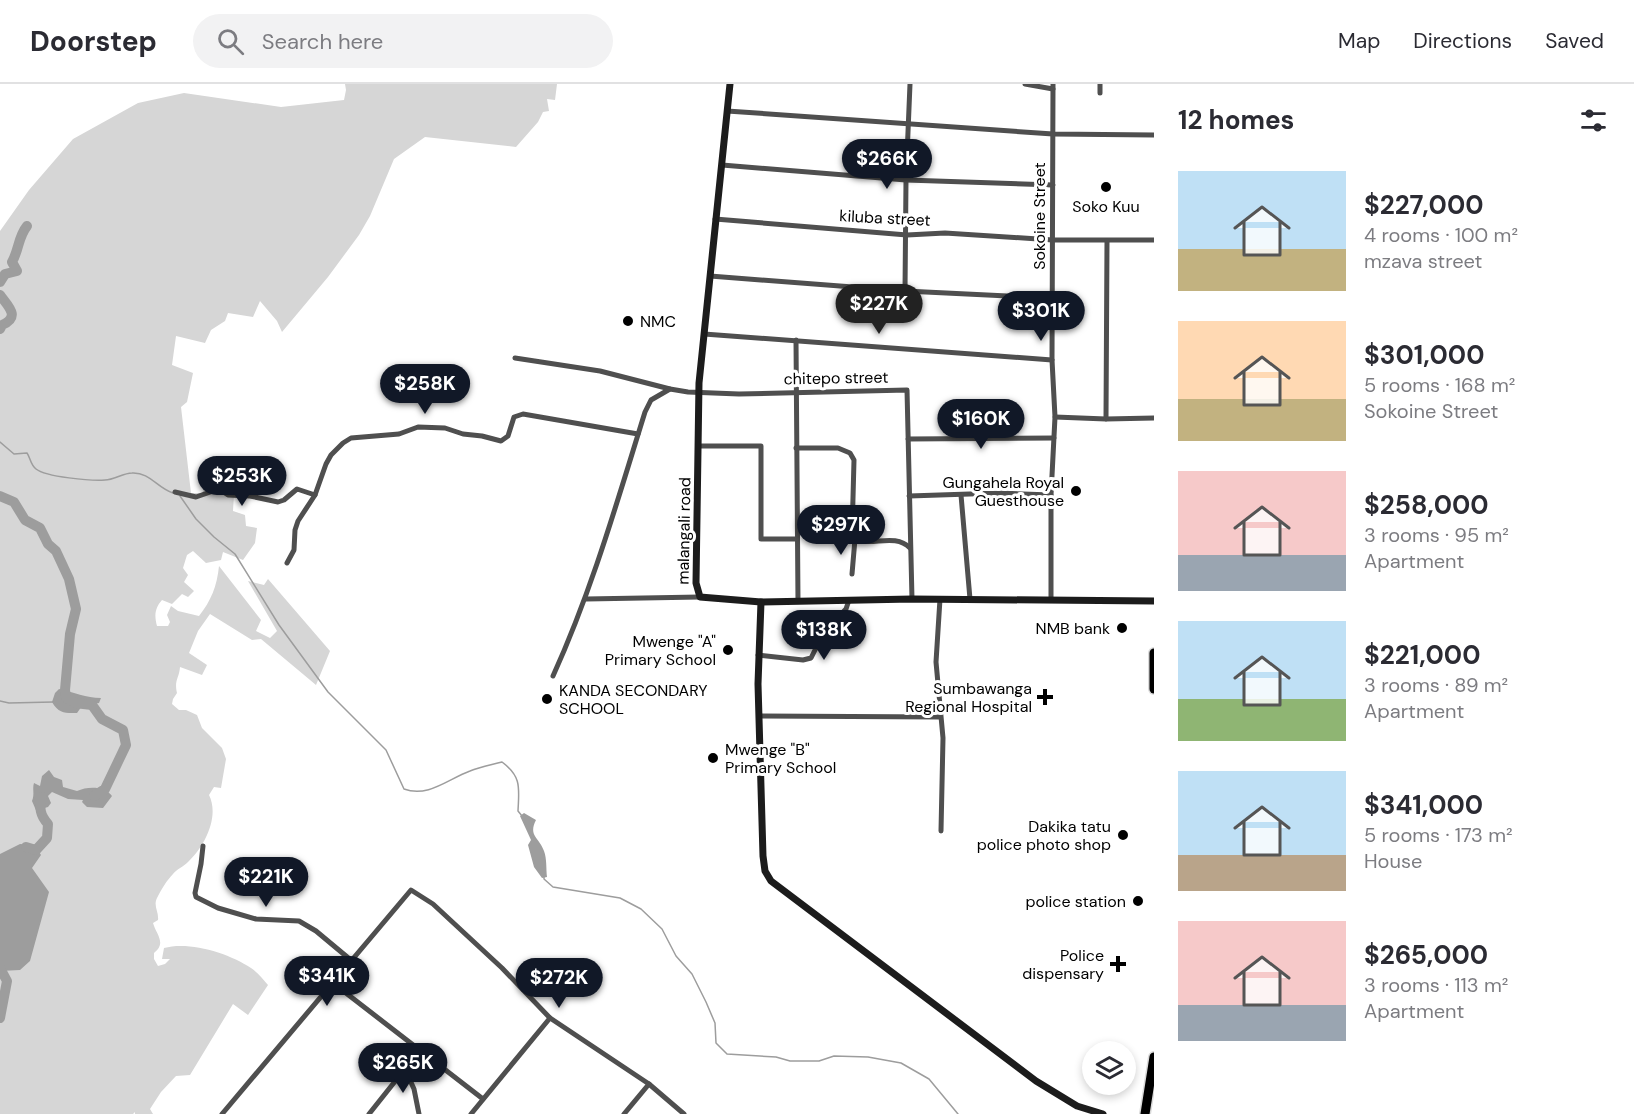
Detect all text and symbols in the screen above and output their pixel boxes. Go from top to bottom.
search box [193,14,613,68]
text: Doorstep [30,23,157,60]
icon: search [214,25,247,58]
text: Search here [262,27,383,56]
text: Map [1338,27,1380,55]
text: Directions [1413,27,1512,55]
text: Saved [1545,27,1604,55]
text: 12 homes [1178,103,1294,137]
icon: filters [1577,104,1610,137]
pin: $266K [845,139,929,190]
text: $266K [856,145,918,171]
street label: Sokoine Street [1029,162,1050,270]
marker: Soko Kuu [1099,180,1113,194]
text: $227,000 [1364,188,1484,222]
icon: home [1226,195,1298,267]
place label: Soko Kuu [1072,196,1140,217]
street label: kiluba street [839,205,931,231]
text: 4 rooms · 100 m² [1364,222,1518,248]
text: mzava street [1364,248,1482,274]
pin: $227K [837,284,921,335]
text: $227K [850,290,908,316]
pin: $301K [999,291,1083,342]
text: $301K [1012,297,1070,323]
place label: NMC [640,311,676,332]
marker: NMC [621,314,635,328]
text: $301,000 [1364,338,1484,372]
icon: home [1226,345,1298,417]
pin: $258K [383,364,467,415]
street label: chitepo street [783,367,889,389]
text: $258K [394,370,456,396]
text: 5 rooms · 168 m² [1364,372,1515,398]
text: Sokoine Street [1364,398,1498,424]
pin: $160K [939,399,1023,450]
text: $160K [951,405,1011,431]
pin: $253K [200,456,284,507]
text: $253K [211,462,273,488]
place label: Gungahela Royal Guesthouse [943,472,1064,511]
street label: malangali road [673,477,695,585]
marker: Gungahela Royal Guesthouse [1069,484,1083,498]
text: $258,000 [1364,488,1489,522]
icon: home [1226,495,1298,567]
pin: $297K [799,505,883,556]
text: $297K [811,511,871,537]
text: 3 rooms · 95 m² [1364,522,1509,548]
text: Apartment [1364,548,1464,574]
pin: $138K [782,610,866,661]
text: $138K [795,616,853,642]
place label: NMB bank [1036,618,1110,639]
marker: NMB bank [1115,621,1129,635]
place label: Mwenge "A" Primary School [605,631,716,670]
text: $221,000 [1364,638,1480,672]
marker: Mwenge "A" Primary School [721,643,735,657]
icon: home [1226,645,1298,717]
text: 3 rooms · 89 m² [1364,672,1508,698]
place label: Sumbawanga Regional Hospital [905,678,1032,717]
place label: KANDA SECONDARY SCHOOL [559,680,708,719]
marker: Sumbawanga Regional Hospital [1036,688,1054,706]
marker: KANDA SECONDARY SCHOOL [540,692,554,706]
text: Apartment [1364,698,1464,724]
place label: Mwenge "B" Primary School [725,739,836,778]
marker: Mwenge "B" Primary School [706,751,720,765]
text: $341,000 [1364,788,1483,822]
icon: home [1226,795,1298,867]
place label: Dakika tatu police photo shop [977,816,1111,855]
text: 5 rooms · 173 m² [1364,822,1513,848]
marker: Dakika tatu police photo shop [1116,828,1130,842]
text: House [1364,848,1422,874]
pin: $221K [224,857,308,908]
text: $221K [238,863,294,889]
place label: police station [1025,891,1126,912]
marker: police station [1131,894,1145,908]
text: $265,000 [1364,938,1488,972]
place label: Police dispensary [1022,945,1104,984]
icon: home [1226,945,1298,1017]
marker: Police dispensary [1109,955,1127,973]
pin: $341K [285,956,369,1007]
pin: $272K [517,958,601,1009]
text: $341K [298,962,356,988]
text: $272K [530,964,588,990]
text: 3 rooms · 113 m² [1364,972,1508,998]
text: Apartment [1364,998,1464,1024]
map controls [1082,1041,1136,1095]
button: layers [1082,1041,1136,1095]
pin: $265K [361,1043,445,1094]
text: $265K [372,1049,434,1075]

